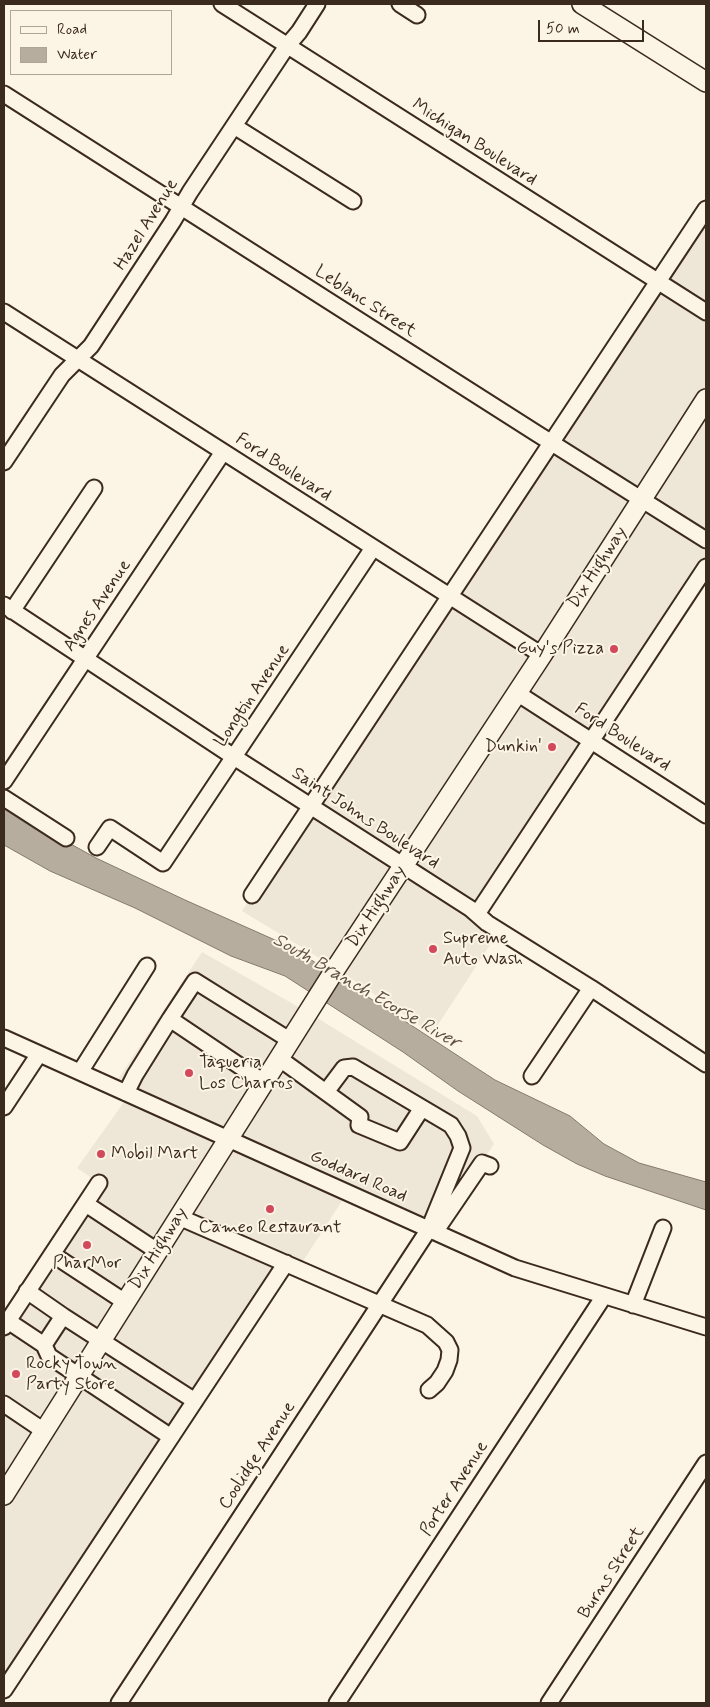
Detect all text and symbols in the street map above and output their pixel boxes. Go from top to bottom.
legend [10,10,172,75]
scale bar [540,10,646,42]
text: 50 m [546,19,580,39]
text: Road [57,20,87,40]
text: Water [57,45,97,65]
street label: Michigan Boulevard [408,95,540,191]
street label: Hazel Avenue [110,175,184,275]
street label: Leblanc Street [310,261,420,343]
street label: Ford Boulevard [231,429,335,507]
street label: Dix Highway [564,523,632,613]
street label: Agnes Avenue [59,556,137,656]
place label: Guy's Pizza [516,638,604,660]
street label: Longtin Avenue [211,640,295,752]
marker: Guy's Pizza [608,643,620,655]
street label: Ford Boulevard [570,699,674,777]
place label: Dunkin' [485,736,542,758]
marker: Dunkin' [546,741,558,753]
street label: Saint Johns Boulevard [287,763,443,875]
street label: Dix Highway [343,862,411,952]
place label: Supreme Auto Wash [443,928,523,971]
water label: South Branch Ecorse River [268,929,464,1055]
marker: Supreme Auto Wash [427,943,439,955]
place label: Taqueria Los Charros [199,1052,293,1094]
marker: Taqueria Los Charros [183,1067,195,1079]
place label: Mobil Mart [111,1143,198,1165]
street label: Goddard Road [306,1146,410,1208]
marker: Mobil Mart [95,1148,107,1160]
marker: Cameo Restaurant [264,1203,276,1215]
street label: Dix Highway [125,1204,193,1294]
place label: Cameo Restaurant [199,1217,341,1239]
marker: PharMor [81,1239,93,1251]
place label: PharMor [53,1253,121,1275]
place label: Rocky Town Party Store [26,1353,117,1396]
marker: Rocky Town Party Store [10,1368,22,1380]
street label: Coolidge Avenue [215,1398,301,1514]
street label: Porter Avenue [416,1437,494,1541]
street label: Burns Street [574,1523,650,1623]

